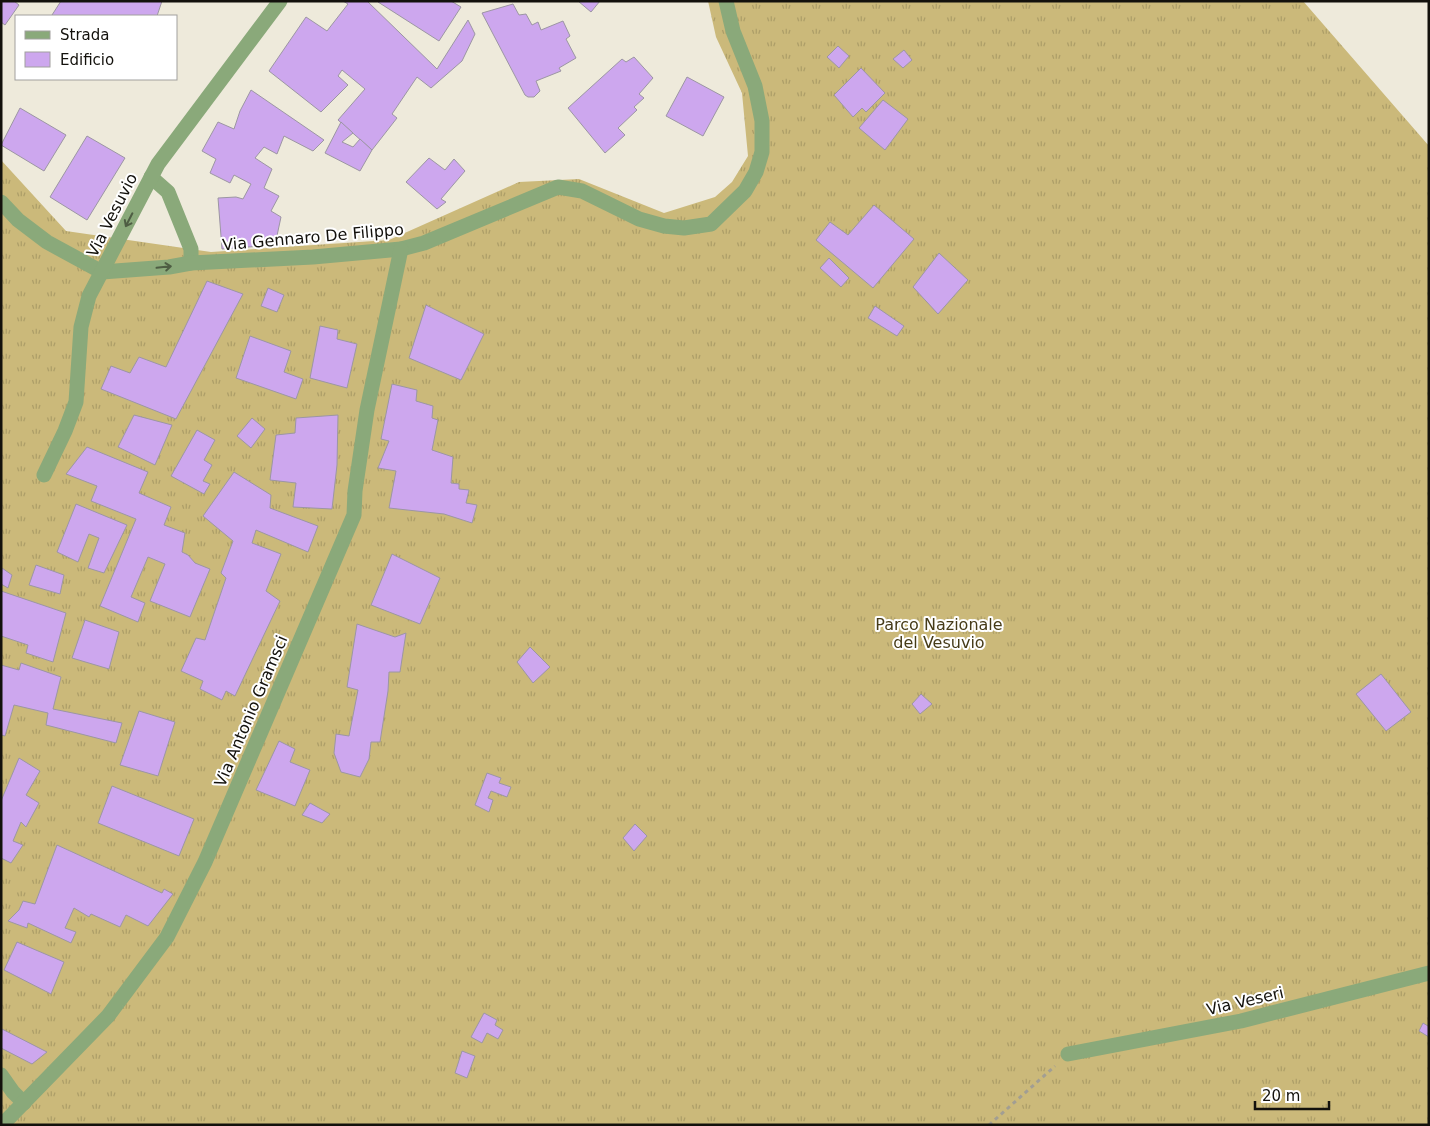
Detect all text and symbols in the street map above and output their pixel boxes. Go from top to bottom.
legend [15,15,178,80]
text: Strada [60,26,109,44]
text: Edificio [60,51,114,69]
street label: Via Vesuvio [83,170,141,260]
one-way arrow [124,212,133,227]
street label: Via Gennaro De Filippo [221,220,405,254]
one-way arrow [155,262,171,272]
park label: Parco Nazionale del Vesuvio [875,615,1003,652]
street label: Via Antonio Gramsci [211,633,291,789]
street label: Via Veseri [1205,983,1285,1019]
scale bar [1255,1078,1329,1110]
text: 20 m [1262,1087,1300,1105]

